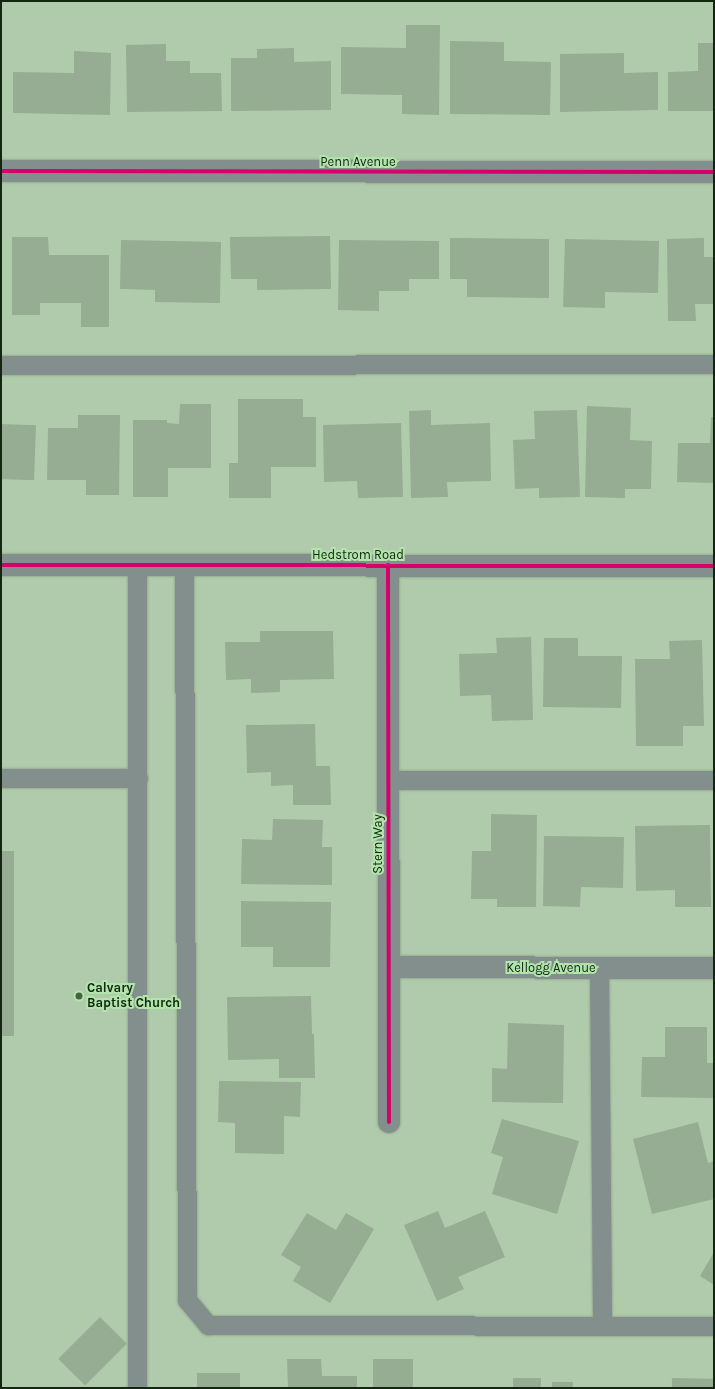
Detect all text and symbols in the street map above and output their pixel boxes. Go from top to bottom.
street label: Penn Avenue [320,154,396,170]
street label: Hedstrom Road [312,547,404,563]
street label: Stern Way [370,814,386,874]
street label: Kellogg Avenue [506,960,596,976]
place label: Calvary Baptist Church [87,981,180,1012]
marker: Calvary Baptist Church [74,991,84,1001]

